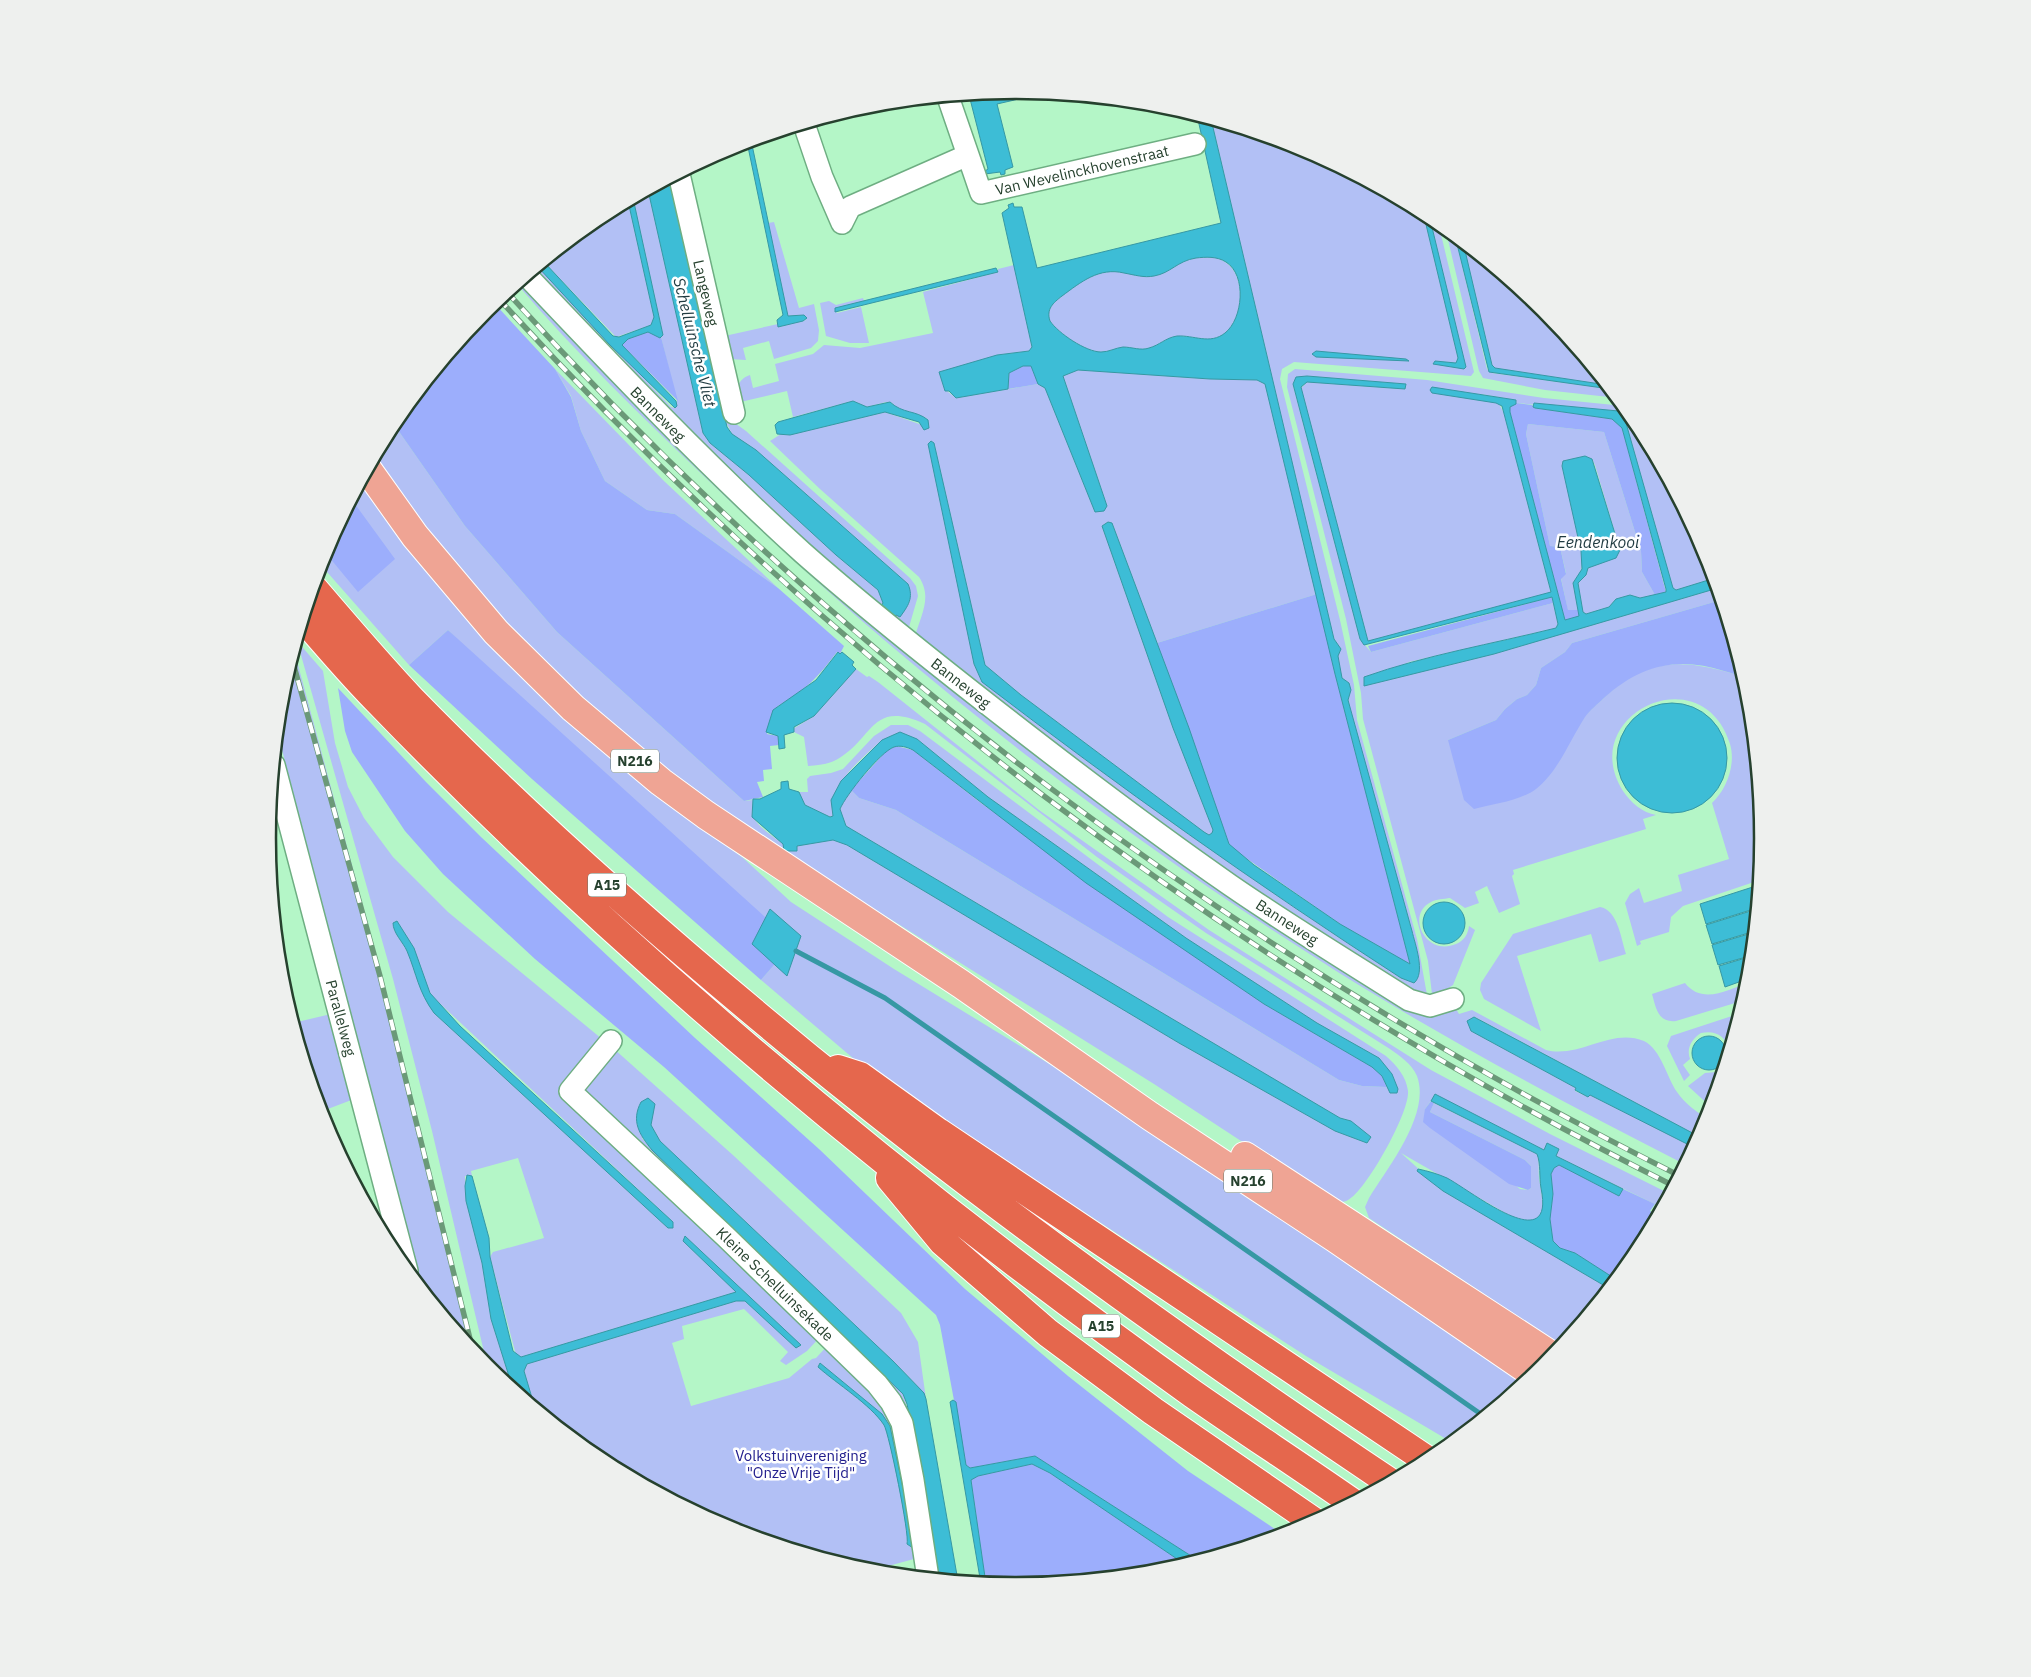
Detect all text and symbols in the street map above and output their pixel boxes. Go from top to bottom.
street label: Van Wevelinckhovenstraat [993,141,1171,199]
street label: Langeweg [689,258,723,328]
water label: Schelluinsche Vliet [669,275,721,410]
street label: Banneweg [626,382,690,446]
water label: Eendenkooi [1557,532,1640,552]
street label: Banneweg [927,654,995,712]
road number: N216 [611,749,659,772]
road number: A15 [588,874,626,896]
street label: Banneweg [1252,895,1322,949]
street label: Parallelweg [322,978,360,1058]
road number: N216 [1224,1170,1272,1192]
street label: Kleine Schelluinsekade [712,1223,838,1345]
road number: A15 [1082,1314,1120,1338]
park label: Volkstuinvereniging "Onze Vrije Tijd" [735,1446,867,1482]

